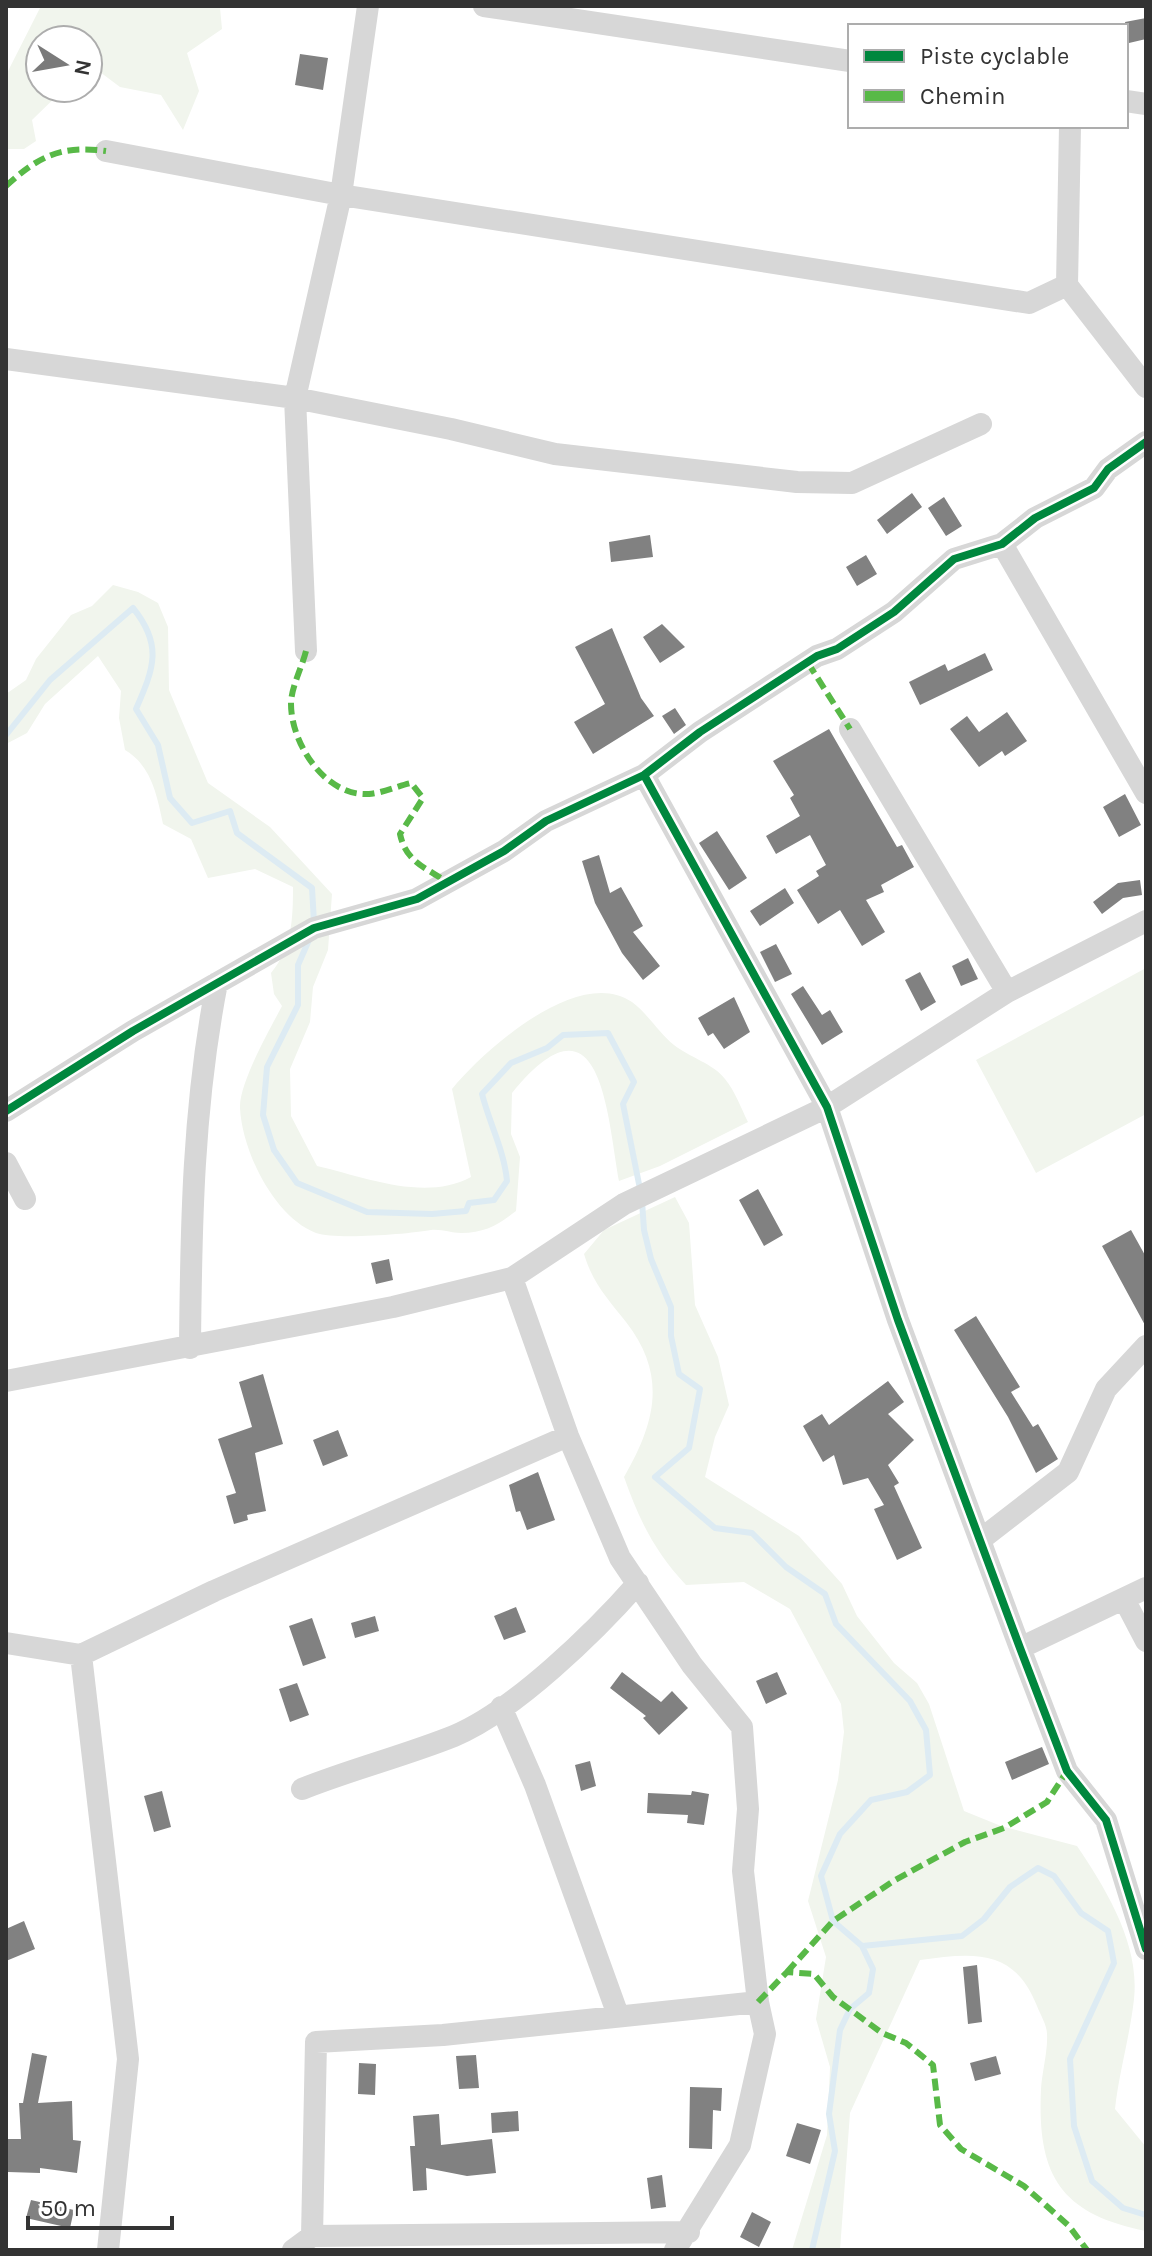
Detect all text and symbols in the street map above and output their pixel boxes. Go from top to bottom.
north arrow [24,24,104,104]
legend [848,24,1128,128]
text: Piste cyclable [920,42,1069,70]
text: N [68,57,97,78]
text: Chemin [920,82,1006,110]
scale bar [28,2180,172,2230]
text: 50 m [40,2194,96,2222]

